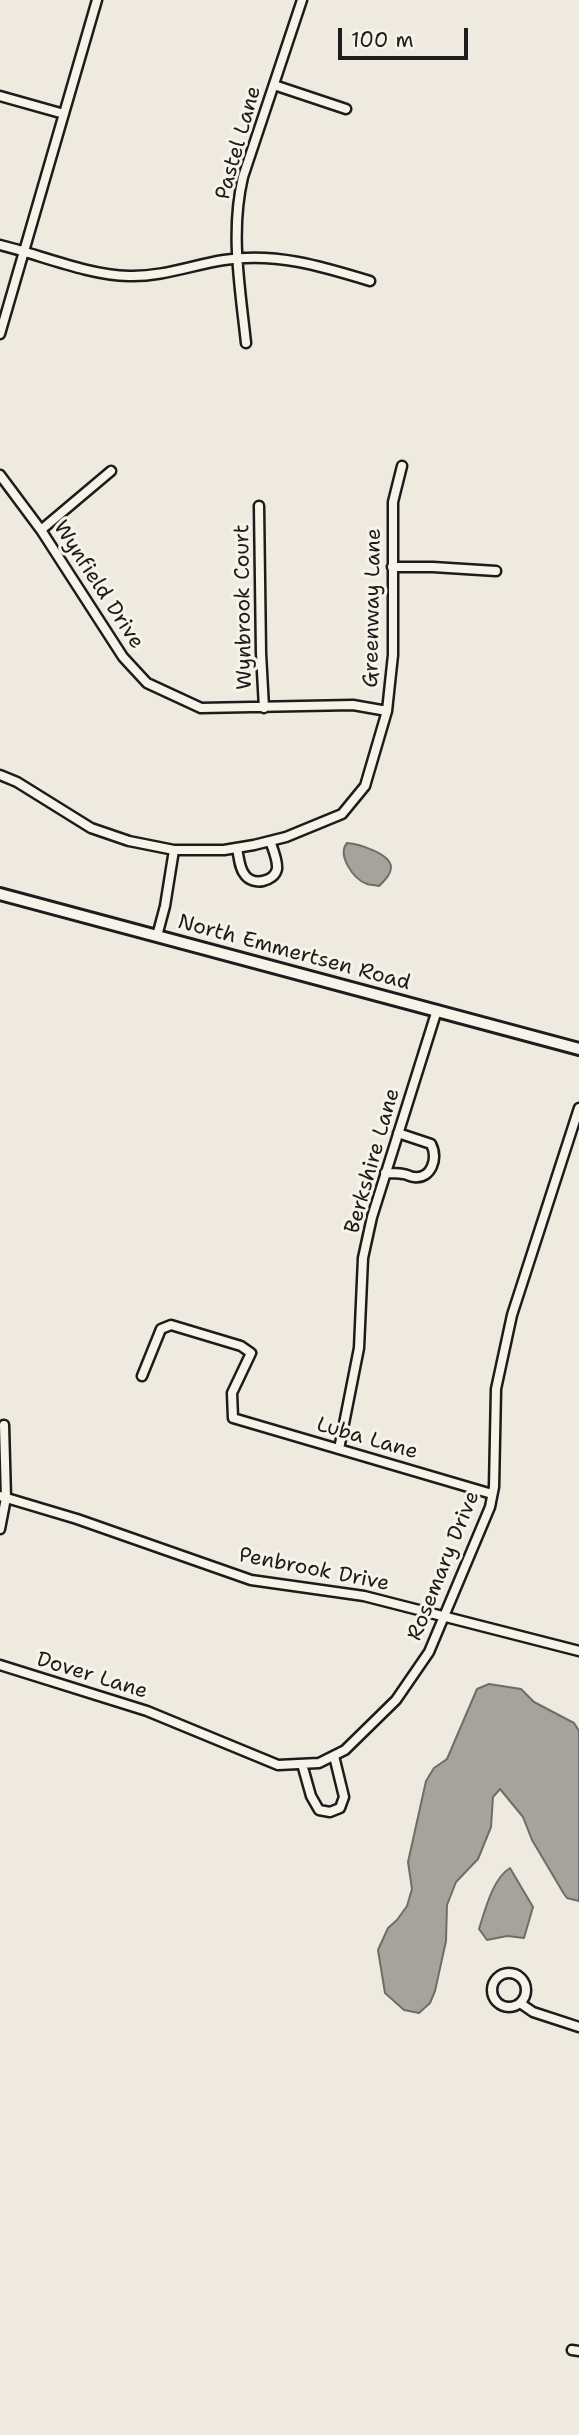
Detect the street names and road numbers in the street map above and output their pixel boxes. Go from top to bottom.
street label: Pastel Lane [211,83,267,203]
street label: Wynfield Drive [47,516,149,654]
street label: Wynbrook Court [230,524,258,690]
street label: Greenway Lane [359,528,387,688]
street label: North Emmertsen Road [175,910,413,996]
street label: Berkshire Lane [340,1086,406,1236]
street label: Luba Lane [313,1413,421,1465]
street label: Rosemary Drive [403,1488,485,1644]
street label: Penbrook Drive [237,1543,391,1597]
street label: Dover Lane [34,1647,150,1705]

